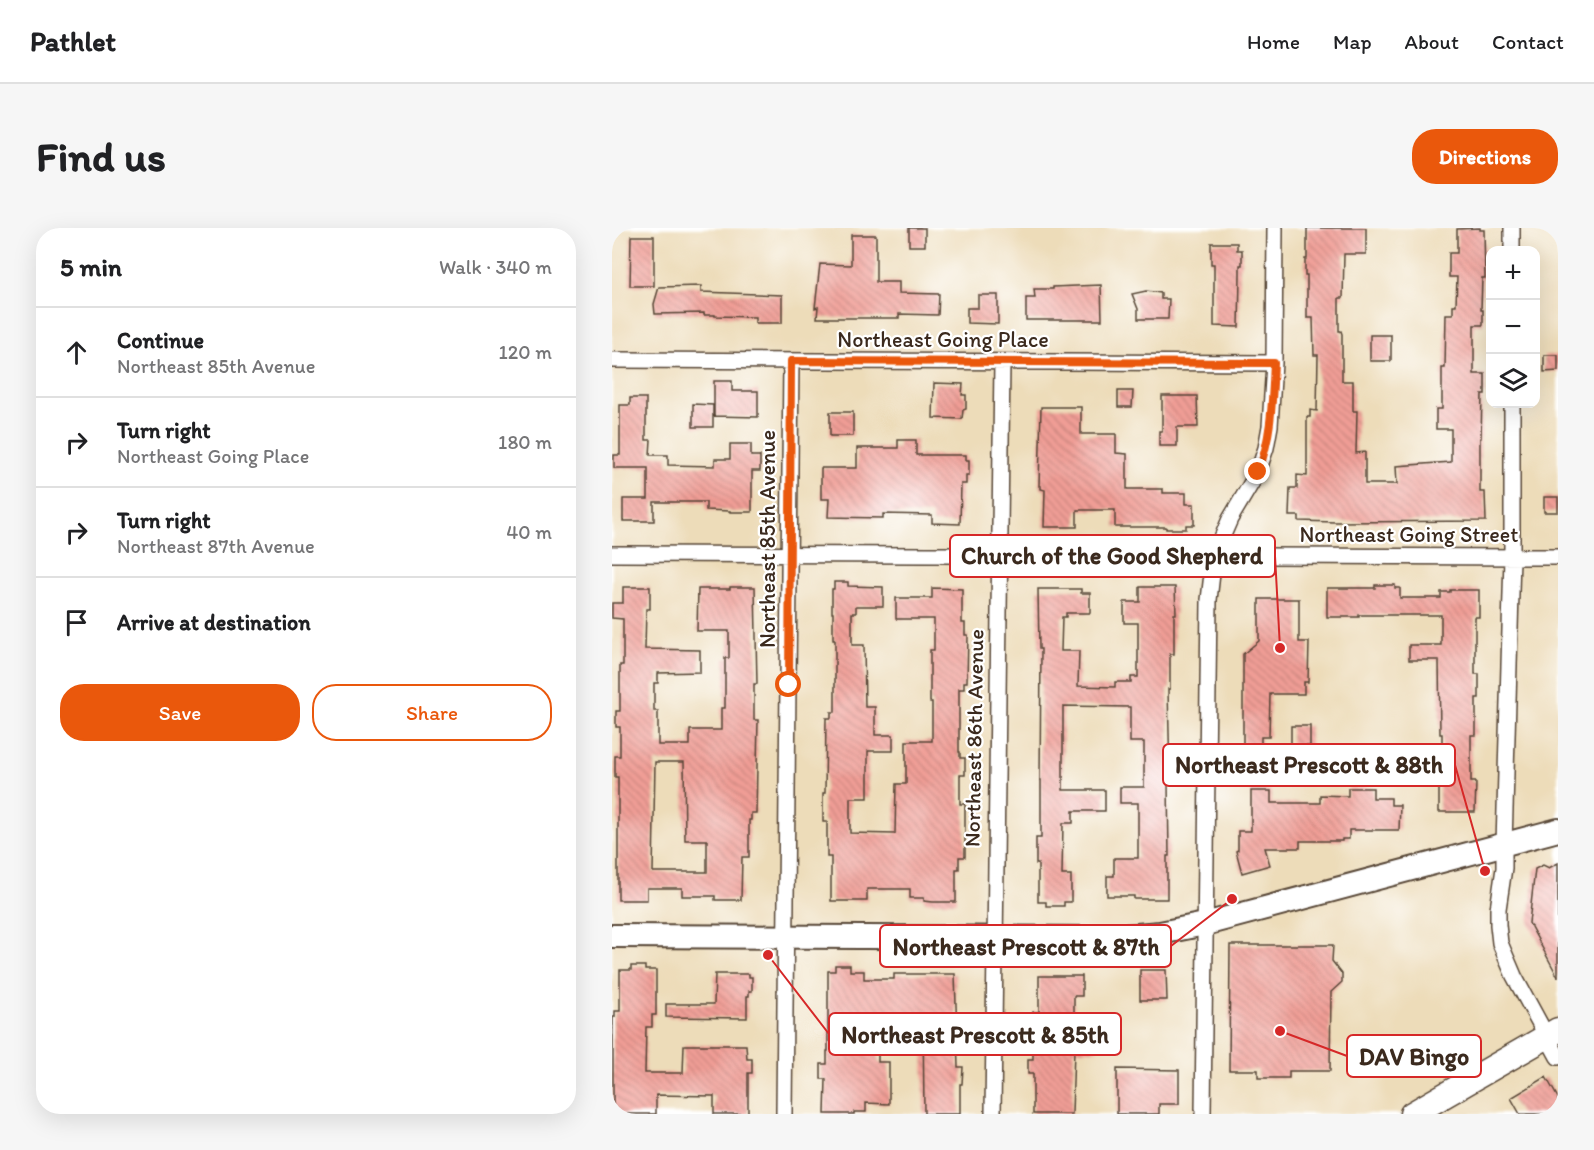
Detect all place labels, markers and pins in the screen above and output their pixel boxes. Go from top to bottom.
callout: Church of the Good Shepherd [950,535,1275,577]
callout: Northeast Prescott & 88th [1163,744,1455,786]
callout: Northeast Prescott & 87th [880,925,1171,967]
callout: Northeast Prescott & 85th [829,1013,1121,1055]
callout: DAV Bingo [1347,1035,1481,1077]

